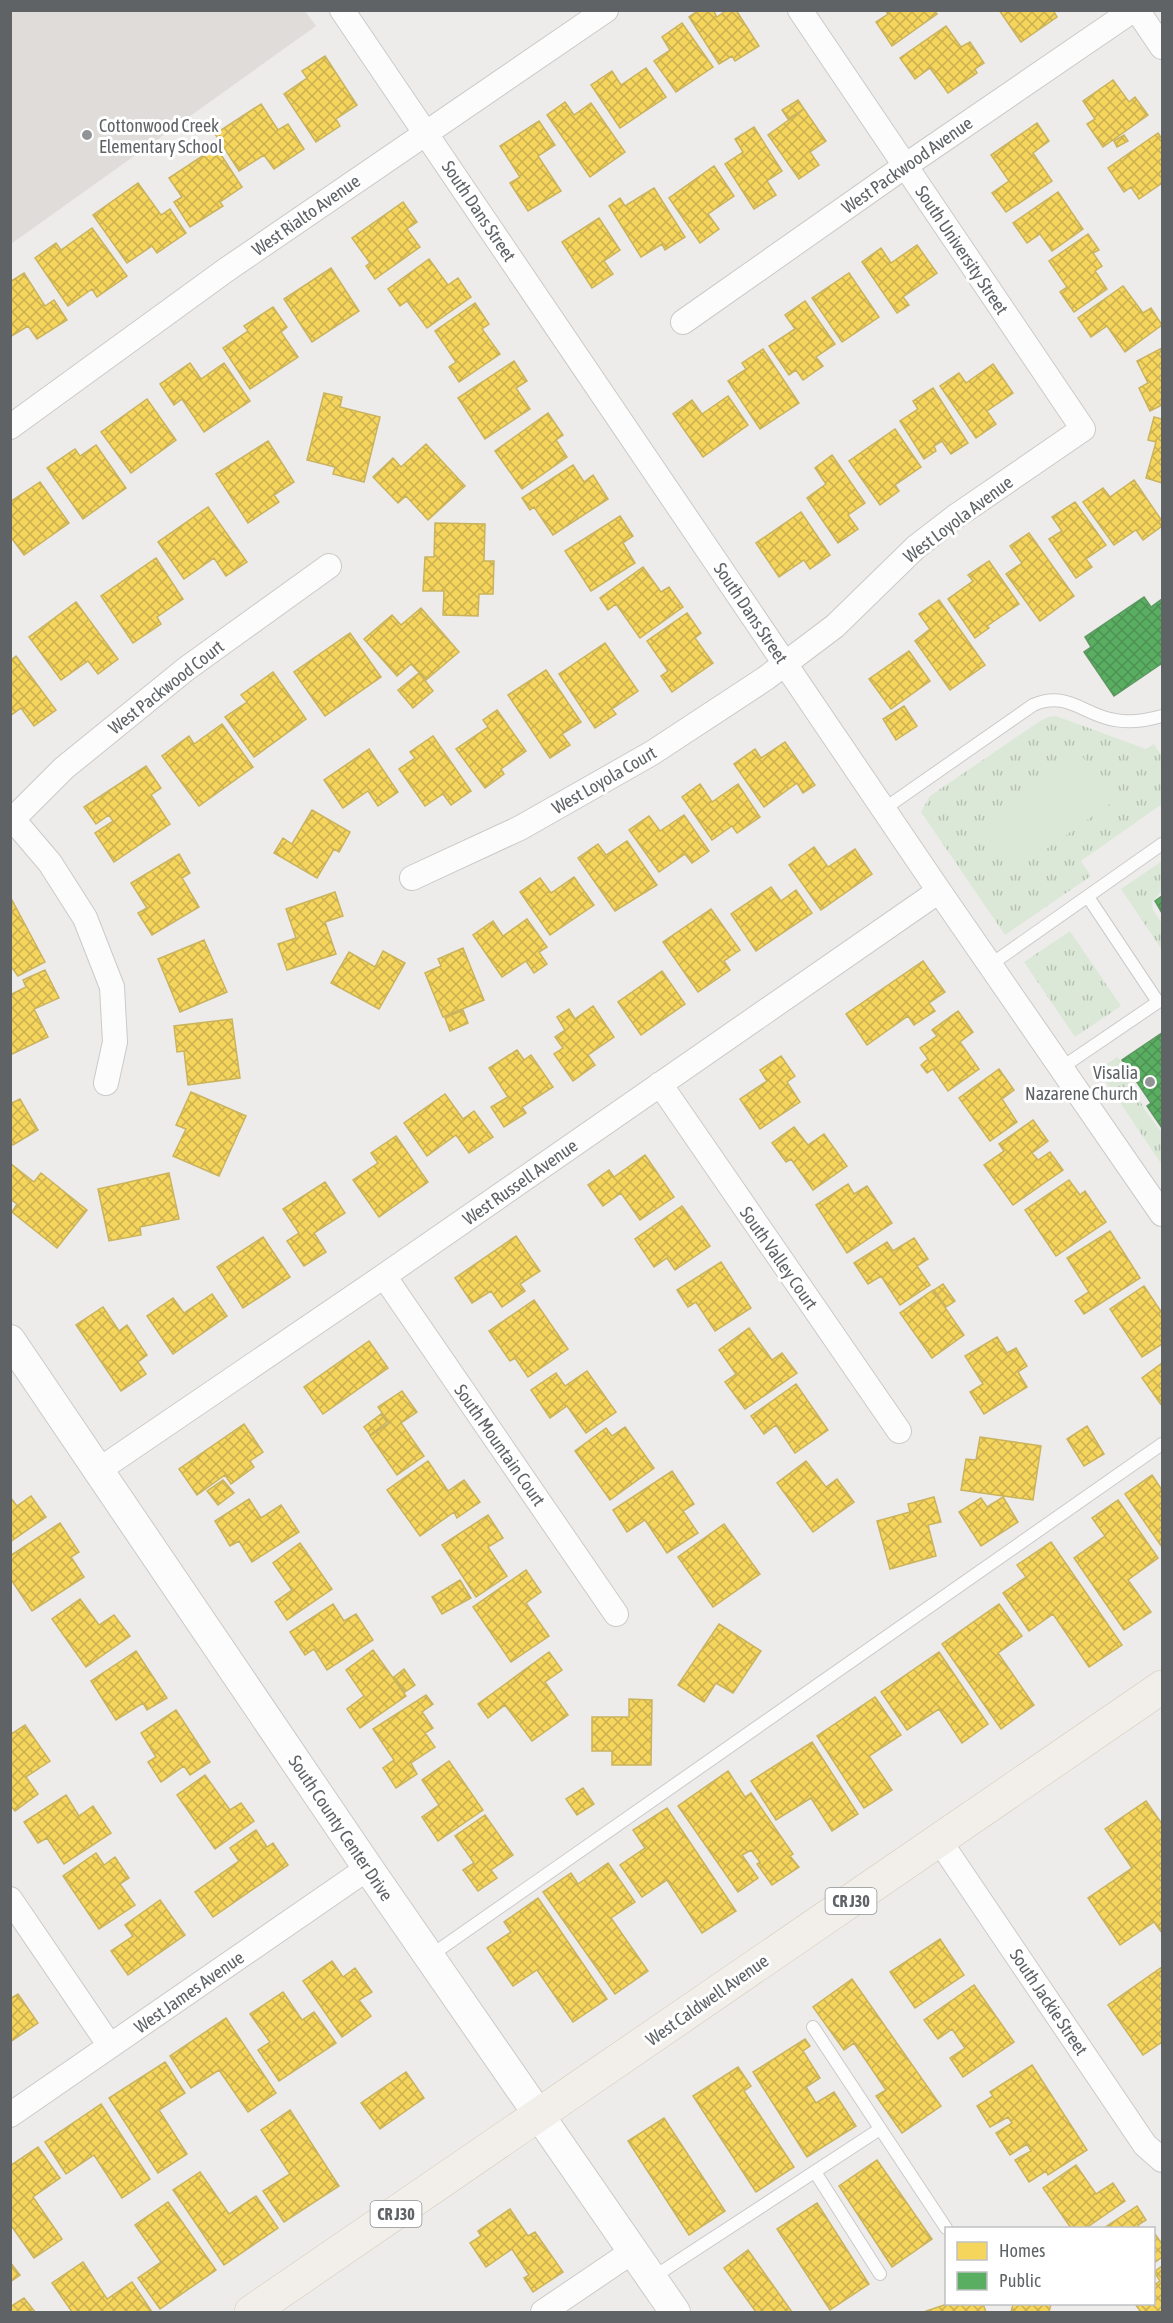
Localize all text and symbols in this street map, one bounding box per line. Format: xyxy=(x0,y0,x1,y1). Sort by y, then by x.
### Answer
street label: West Packwood Avenue xyxy=(838,112,976,218)
place label: Cottonwood Creek Elementary School xyxy=(99,115,223,157)
marker: Cottonwood Creek Elementary School xyxy=(80,128,94,142)
street label: South Dans Street xyxy=(438,157,520,265)
street label: West Rialto Avenue xyxy=(248,170,364,260)
street label: South University Street xyxy=(911,182,1013,318)
street label: West Loyola Avenue xyxy=(899,471,1017,567)
street label: South Dans Street xyxy=(710,559,792,667)
street label: West Packwood Court xyxy=(104,636,228,738)
street label: West Loyola Court xyxy=(548,742,660,818)
place label: Visalia Nazarene Church xyxy=(1025,1062,1138,1104)
marker: Visalia Nazarene Church xyxy=(1143,1075,1157,1089)
street label: West Russell Avenue xyxy=(459,1135,581,1229)
street label: South Valley Court xyxy=(736,1203,822,1313)
street label: South Mountain Court xyxy=(450,1380,550,1510)
street label: South County Center Drive xyxy=(284,1751,398,1905)
road number: CR J30 xyxy=(826,1888,876,1914)
street label: South Jackie Street xyxy=(1006,1945,1092,2059)
street label: West James Avenue xyxy=(130,1947,248,2037)
street label: West Caldwell Avenue xyxy=(642,1950,772,2050)
road number: CR J30 xyxy=(370,2201,422,2227)
legend xyxy=(945,2227,1155,2305)
text: Homes xyxy=(999,2240,1045,2261)
text: Public xyxy=(999,2270,1041,2291)

